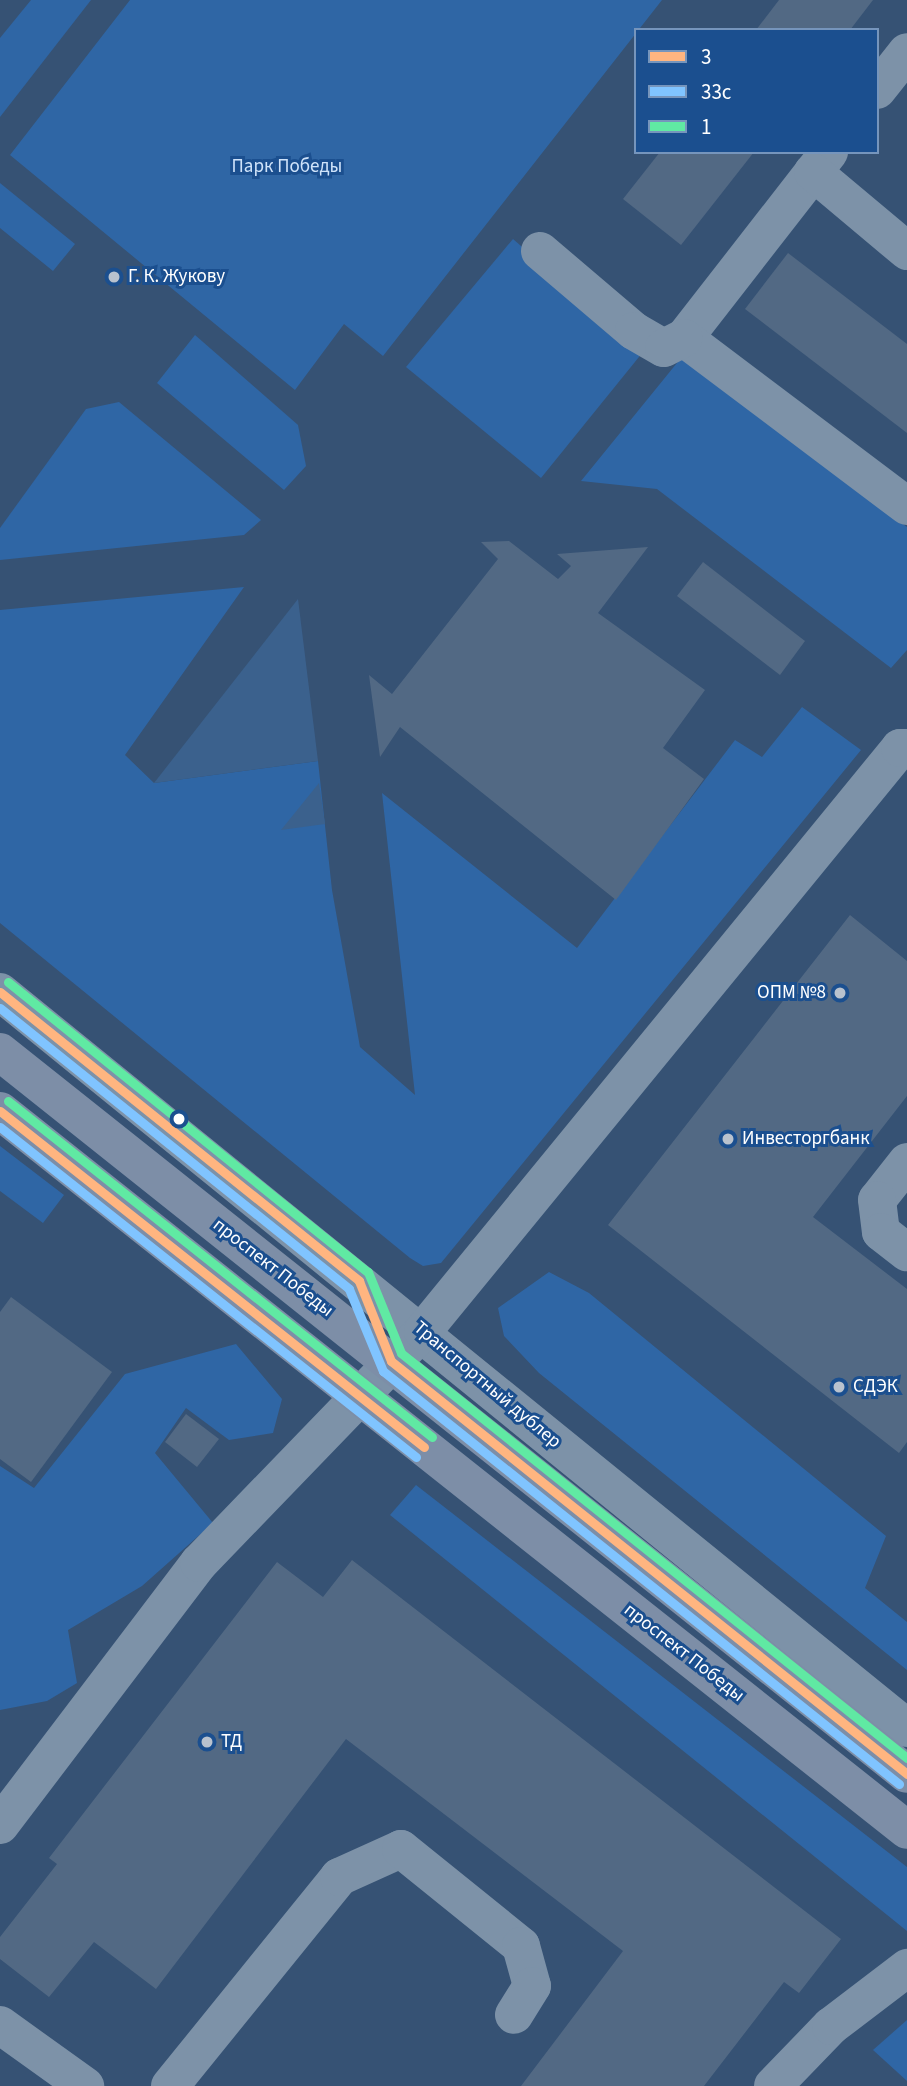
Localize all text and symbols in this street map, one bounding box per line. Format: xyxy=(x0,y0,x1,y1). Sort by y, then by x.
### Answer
legend xyxy=(634,28,879,154)
text: 3 xyxy=(701,42,711,72)
text: 33с xyxy=(701,77,731,107)
text: 1 xyxy=(701,112,711,142)
park label: Парк Победы xyxy=(232,156,342,178)
place label: Г. К. Жукову xyxy=(128,266,225,288)
marker: Г. К. Жукову xyxy=(106,269,122,285)
place label: ОПМ №8 xyxy=(757,982,826,1004)
marker: ОПМ №8 xyxy=(832,985,848,1001)
unlabelled marker xyxy=(172,1112,186,1126)
place label: Инвесторгбанк xyxy=(742,1128,870,1150)
marker: Инвесторгбанк xyxy=(720,1131,736,1147)
street label: проспект Победы xyxy=(208,1214,338,1322)
street label: Транспортный дублер xyxy=(409,1317,565,1453)
place label: СДЭК xyxy=(853,1376,898,1398)
marker: СДЭК xyxy=(831,1379,847,1395)
street label: проспект Победы xyxy=(619,1599,749,1707)
place label: ТД xyxy=(221,1731,242,1753)
marker: ТД xyxy=(199,1734,215,1750)

